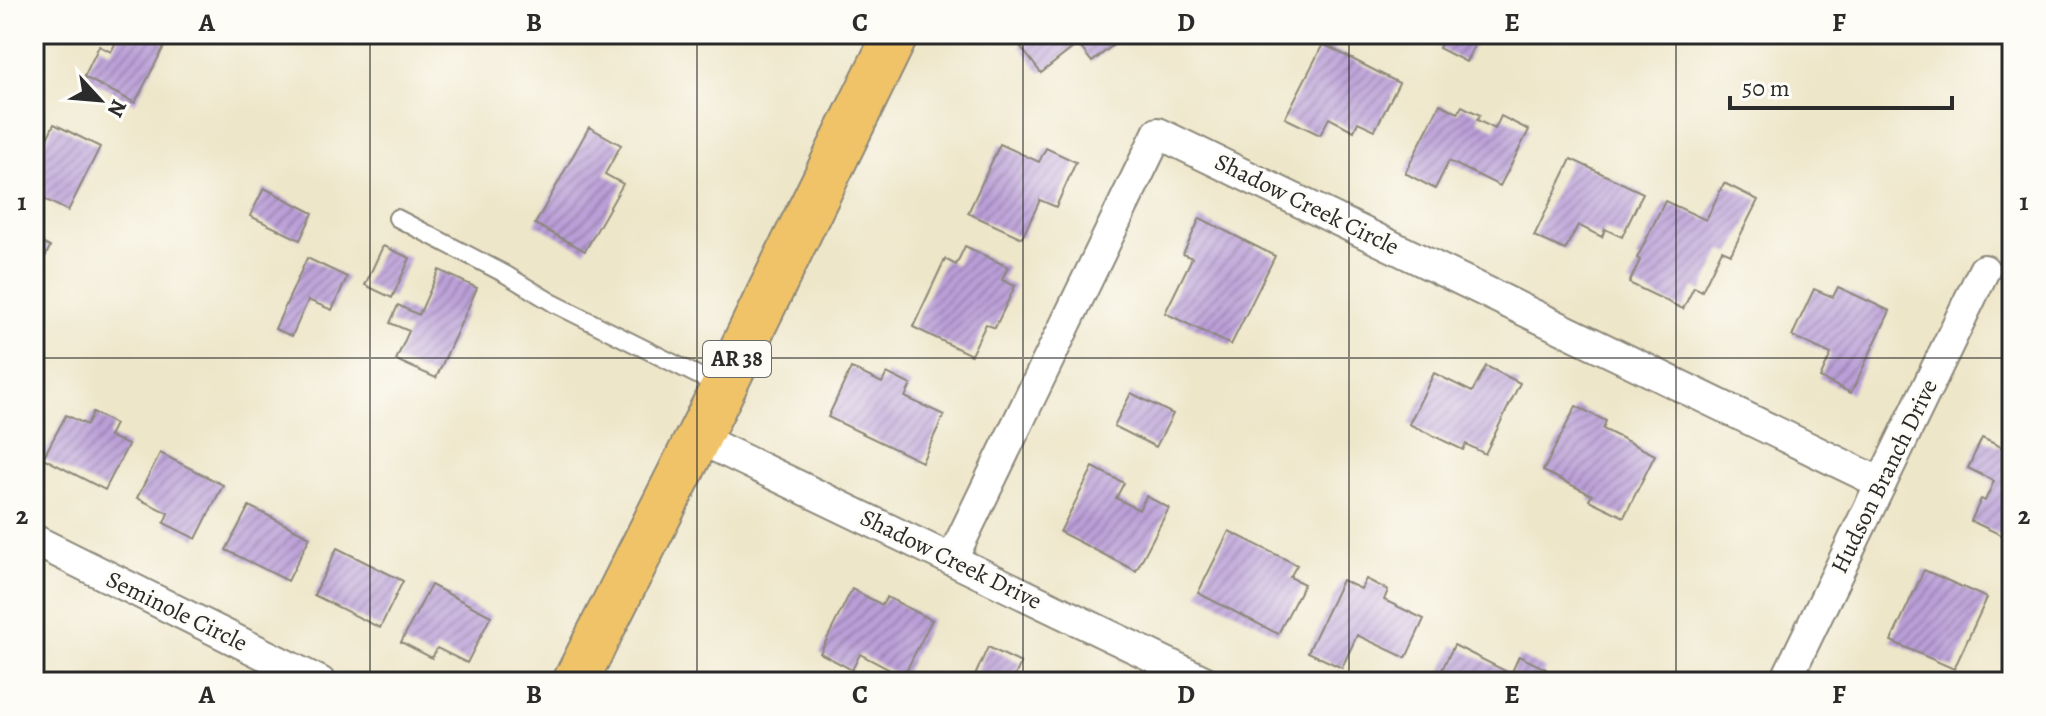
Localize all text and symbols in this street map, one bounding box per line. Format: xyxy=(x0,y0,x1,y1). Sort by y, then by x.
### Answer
text: A xyxy=(198,5,216,40)
text: B xyxy=(526,5,542,40)
text: C xyxy=(852,5,868,40)
text: D xyxy=(1177,5,1195,40)
text: E xyxy=(1504,5,1520,40)
text: F xyxy=(1832,5,1846,40)
north arrow xyxy=(60,60,140,140)
scale bar xyxy=(1730,60,1952,110)
text: 50 m xyxy=(1742,72,1790,104)
text: N xyxy=(100,95,134,122)
street label: Shadow Creek Circle xyxy=(1210,145,1404,263)
text: 1 xyxy=(17,184,27,219)
text: 1 xyxy=(2019,184,2029,219)
road number: AR 38 xyxy=(703,341,771,377)
street label: Hudson Branch Drive xyxy=(1823,373,1945,579)
text: 2 xyxy=(16,498,29,533)
text: 2 xyxy=(2018,498,2031,533)
street label: Shadow Creek Drive xyxy=(855,501,1047,617)
street label: Seminole Circle xyxy=(101,563,253,659)
text: A xyxy=(198,677,216,712)
text: B xyxy=(526,677,542,712)
text: C xyxy=(852,677,868,712)
text: D xyxy=(1177,677,1195,712)
text: E xyxy=(1504,677,1520,712)
text: F xyxy=(1832,677,1846,712)

